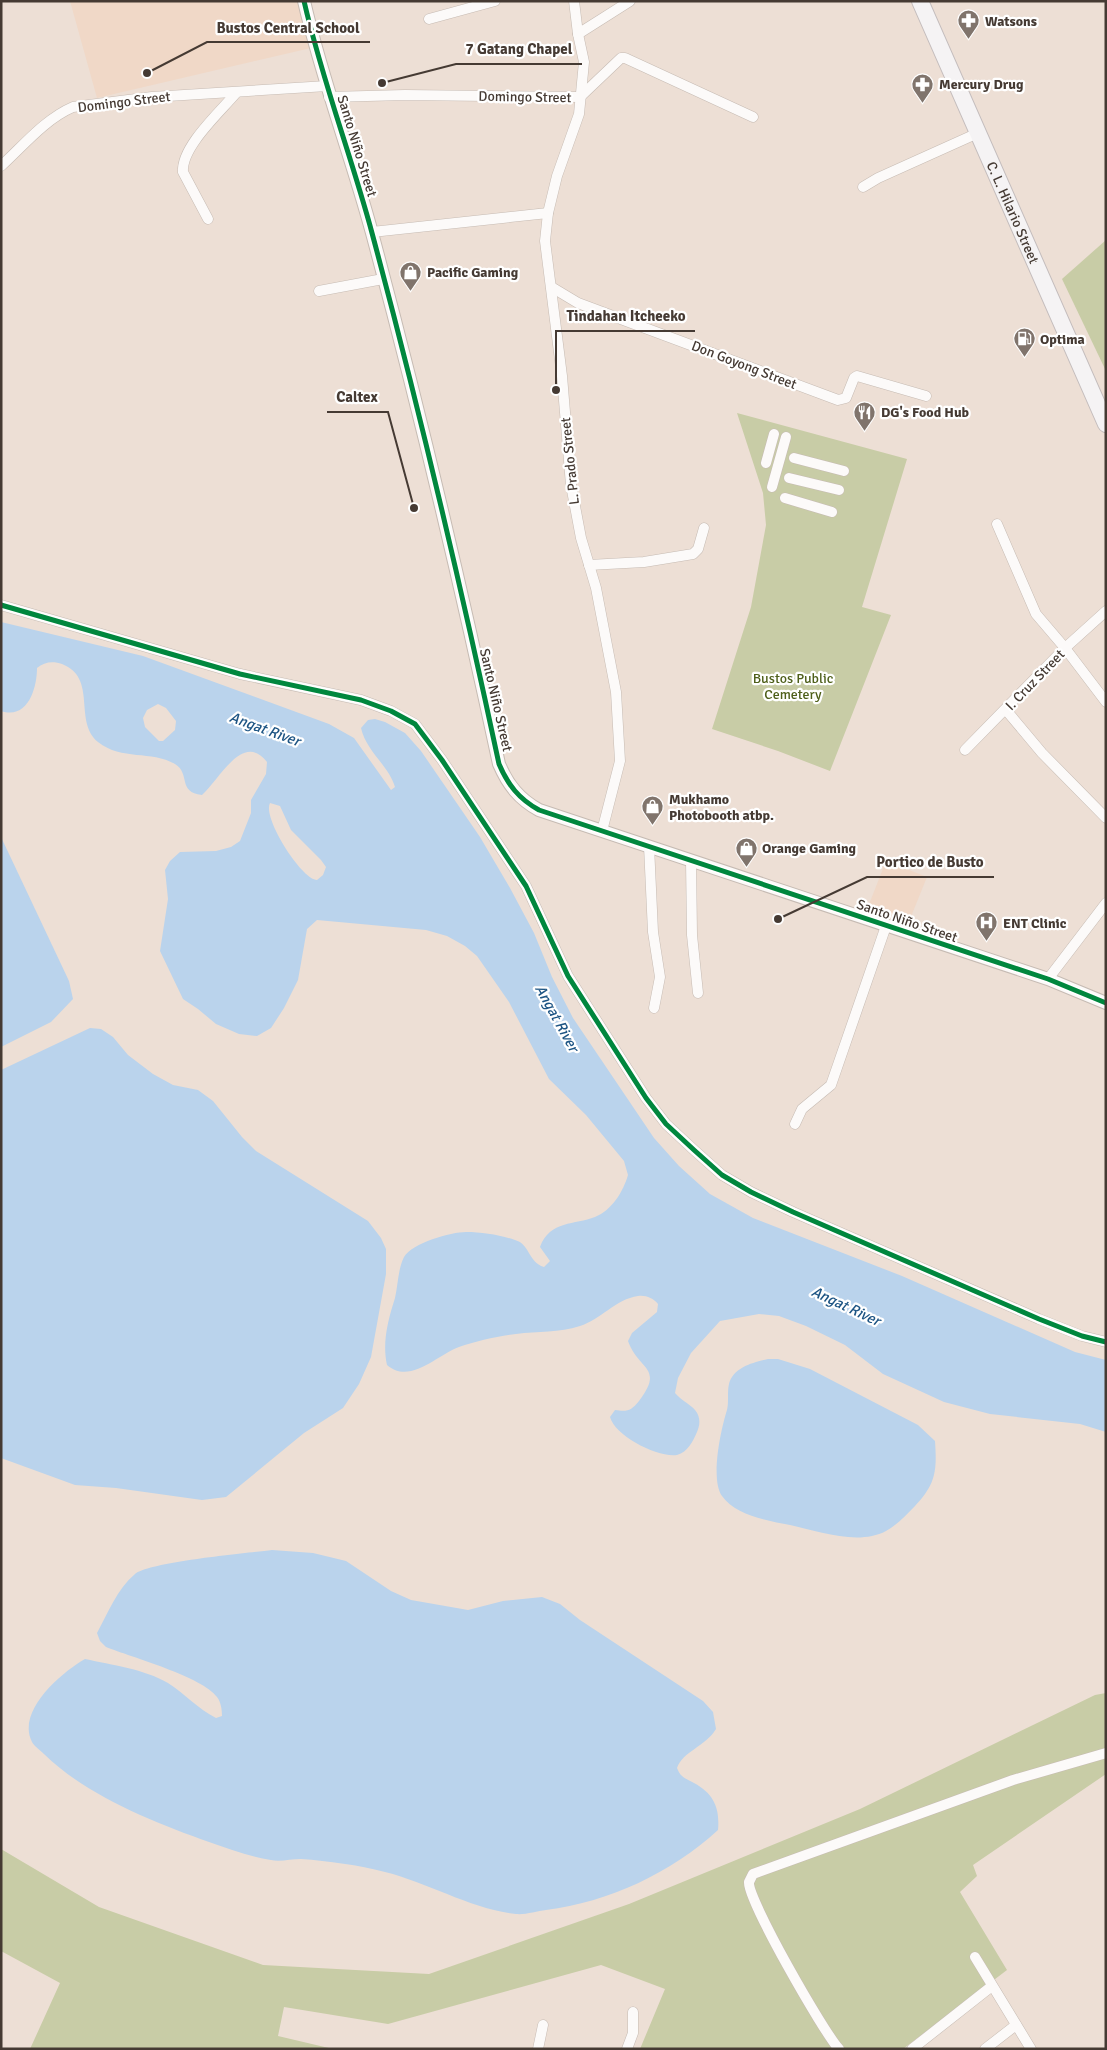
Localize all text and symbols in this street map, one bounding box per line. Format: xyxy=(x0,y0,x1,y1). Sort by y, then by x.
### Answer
pharmacy icon: Watsons xyxy=(957,9,981,40)
callout: Bustos Central School xyxy=(207,12,370,42)
place label: Watsons xyxy=(985,13,1037,30)
text: Bustos Central School xyxy=(216,19,360,37)
callout: 7 Gatang Chapel xyxy=(456,34,582,64)
text: 7 Gatang Chapel xyxy=(466,40,573,58)
pharmacy icon: Mercury Drug xyxy=(911,72,935,103)
place label: Mercury Drug xyxy=(939,76,1024,93)
street label: Domingo Street xyxy=(77,88,171,116)
street label: Domingo Street xyxy=(478,88,572,106)
street label: Santo Niño Street xyxy=(333,93,381,199)
street label: C. L. Hilario Street xyxy=(983,159,1043,266)
shop icon: Pacific Gaming xyxy=(399,260,423,291)
place label: Pacific Gaming xyxy=(427,264,519,281)
callout: Tindahan Itcheeko xyxy=(556,301,695,331)
text: Tindahan Itcheeko xyxy=(566,307,686,325)
fuel station icon: Optima xyxy=(1012,327,1036,358)
place label: Optima xyxy=(1040,331,1085,348)
street label: Don Goyong Street xyxy=(689,337,799,393)
callout: Caltex xyxy=(327,382,388,412)
text: Caltex xyxy=(336,388,379,406)
restaurant icon: DG's Food Hub xyxy=(853,400,877,431)
place label: DG's Food Hub xyxy=(881,404,970,421)
street label: L. Prado Street xyxy=(557,416,583,506)
street label: I. Cruz Street xyxy=(1002,646,1068,714)
street label: Santo Niño Street xyxy=(476,647,516,753)
park label: Bustos Public Cemetery xyxy=(753,670,834,703)
water label: Angat River xyxy=(227,708,305,751)
place label: Mukhamo Photobooth atbp. xyxy=(669,791,774,824)
shop icon: Mukhamo Photobooth atbp. xyxy=(641,795,665,826)
shop icon: Orange Gaming xyxy=(734,836,758,867)
place label: Orange Gaming xyxy=(762,840,857,857)
callout: Portico de Busto xyxy=(867,847,994,877)
text: Portico de Busto xyxy=(876,853,984,871)
street label: Santo Niño Street xyxy=(854,896,960,946)
hospital icon: ENT Clinic xyxy=(975,911,999,942)
place label: ENT Clinic xyxy=(1003,915,1067,932)
water label: Angat River xyxy=(531,981,584,1057)
water label: Angat River xyxy=(809,1282,886,1331)

